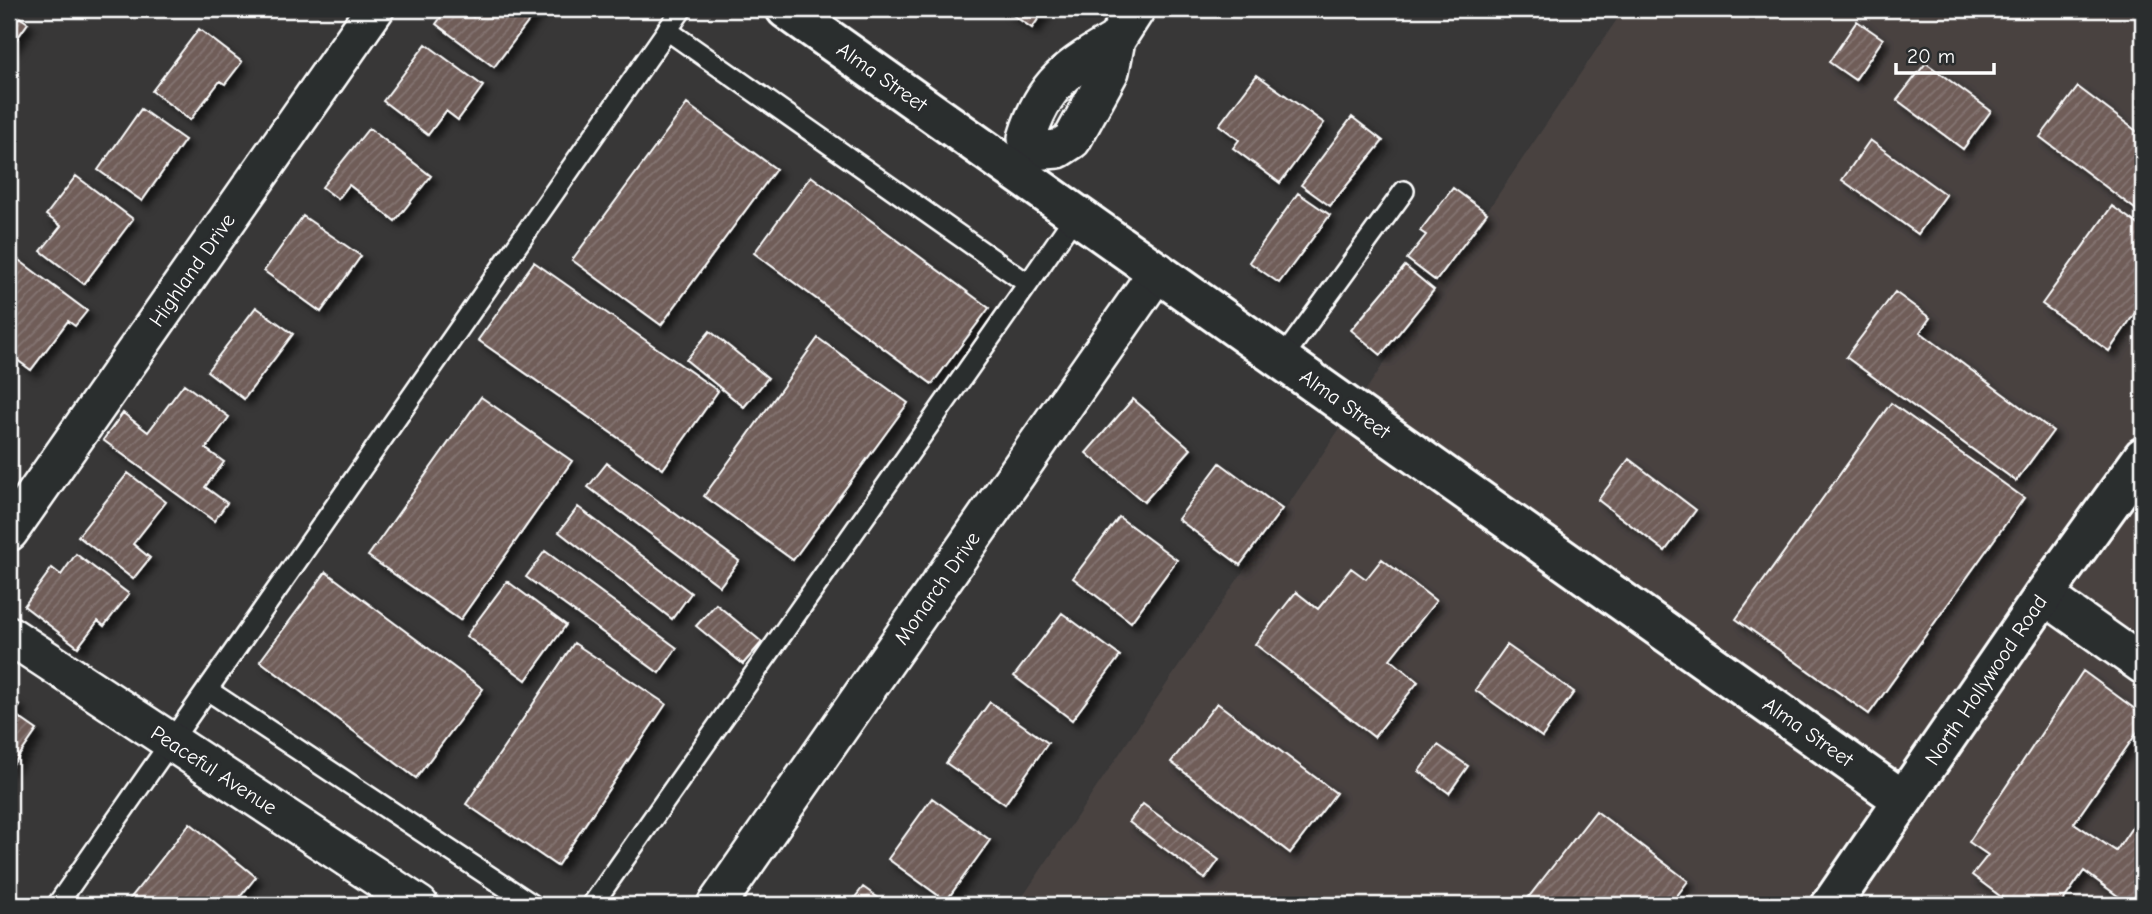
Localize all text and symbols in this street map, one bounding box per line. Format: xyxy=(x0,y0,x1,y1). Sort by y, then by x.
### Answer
scale bar xyxy=(1896,32,1994,76)
street label: Alma Street xyxy=(832,37,933,117)
text: 20 m xyxy=(1907,44,1955,68)
street label: Highland Drive xyxy=(144,209,240,331)
street label: Alma Street xyxy=(1295,364,1396,444)
street label: Monarch Drive xyxy=(889,527,985,649)
street label: North Hollywood Road xyxy=(1920,590,2052,770)
street label: Alma Street xyxy=(1758,692,1859,772)
street label: Peaceful Avenue xyxy=(147,720,281,820)

